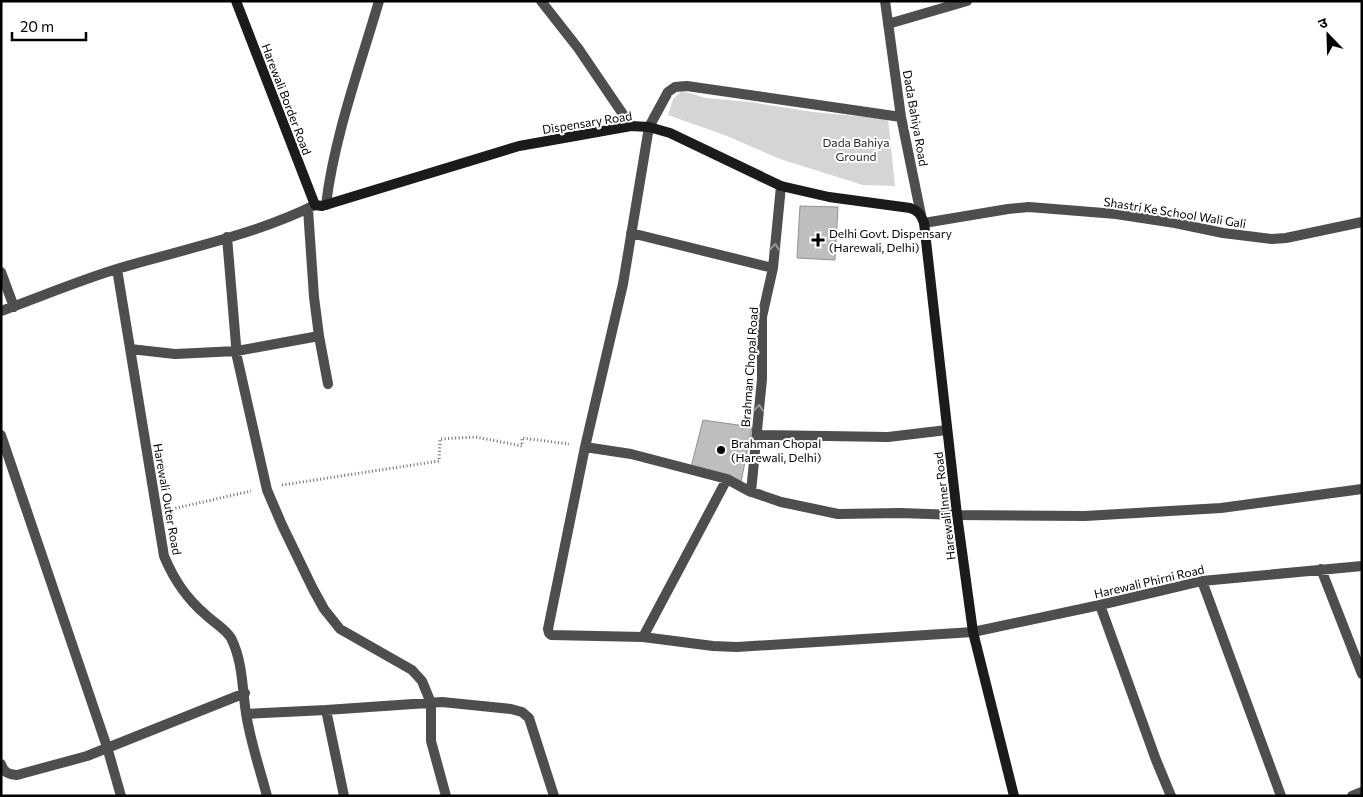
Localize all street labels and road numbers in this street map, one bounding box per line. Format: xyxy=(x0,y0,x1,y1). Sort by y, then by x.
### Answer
street label: Harewali Border Road xyxy=(259,41,315,157)
street label: Dada Bahiya Road xyxy=(901,69,931,167)
street label: Dispensary Road xyxy=(541,108,633,136)
street label: Shastri Ke School Wali Gali xyxy=(1103,194,1247,230)
street label: Brahman Chopal Road xyxy=(738,306,760,428)
street label: Harewali Outer Road xyxy=(151,442,185,556)
street label: Harewali Inner Road xyxy=(930,451,958,561)
street label: Harewali Phirni Road xyxy=(1092,561,1206,601)

